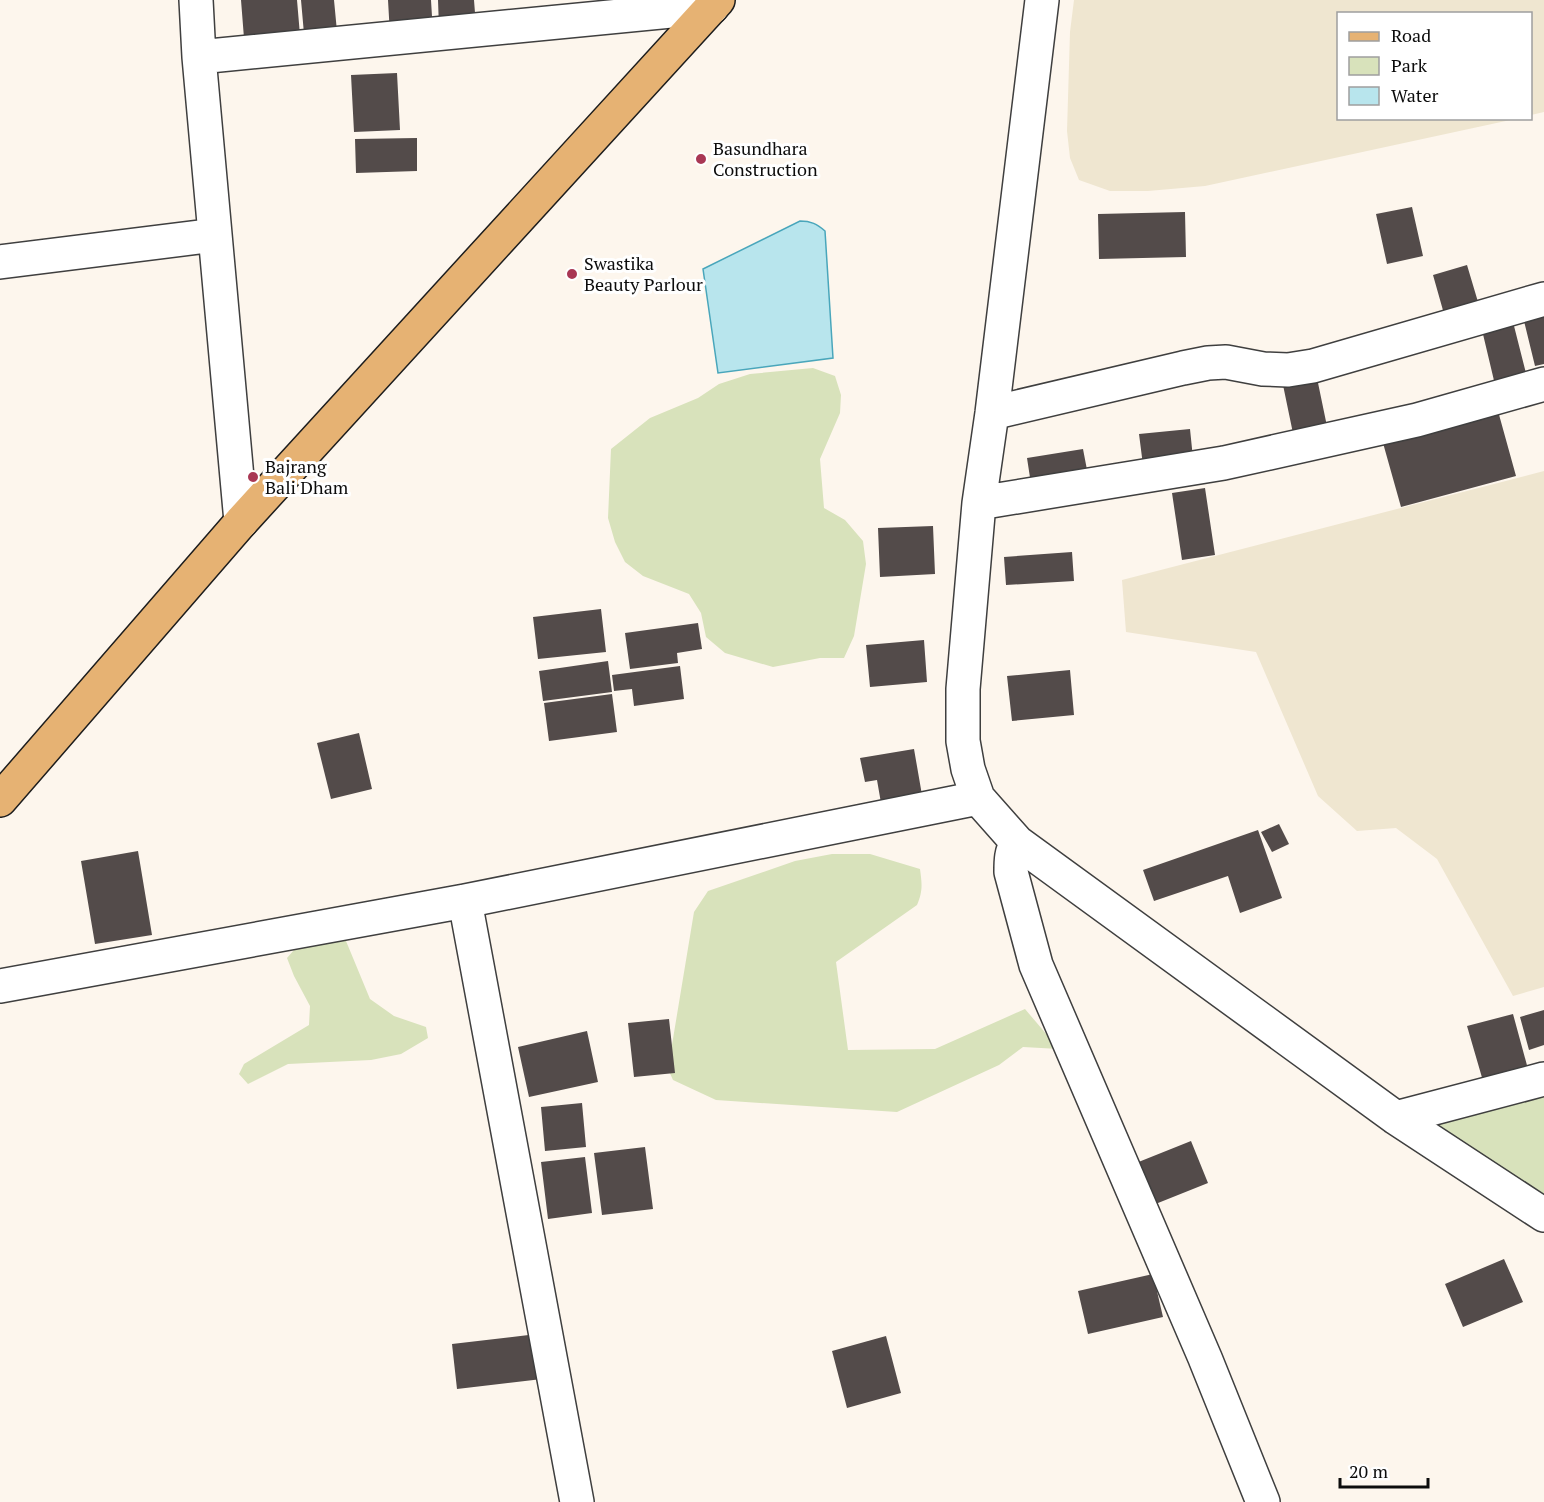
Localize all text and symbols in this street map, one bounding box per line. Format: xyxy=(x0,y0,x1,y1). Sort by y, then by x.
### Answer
legend xyxy=(1337,12,1532,120)
text: Road xyxy=(1391,23,1431,47)
text: Park xyxy=(1391,53,1428,77)
text: Water xyxy=(1391,83,1438,107)
place label: Basundhara Construction xyxy=(713,136,818,181)
marker: Basundhara Construction xyxy=(694,152,708,166)
place label: Swastika Beauty Parlour xyxy=(584,251,703,296)
marker: Swastika Beauty Parlour xyxy=(565,267,579,281)
place label: Bajrang Bali Dham xyxy=(265,454,349,499)
marker: Bajrang Bali Dham xyxy=(246,470,260,484)
scale bar xyxy=(1340,1451,1428,1489)
text: 20 m xyxy=(1349,1459,1389,1483)

